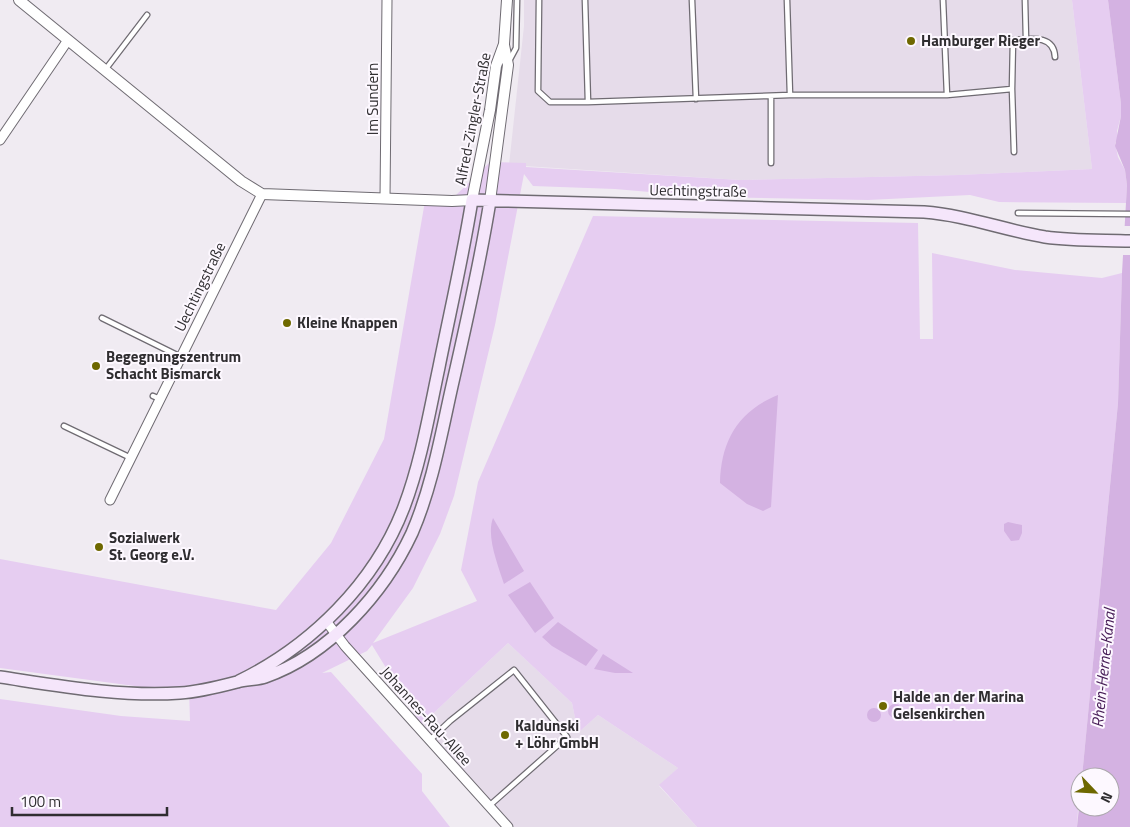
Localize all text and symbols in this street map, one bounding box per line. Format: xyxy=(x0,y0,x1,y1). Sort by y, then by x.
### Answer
place label: Hamburger Rieger xyxy=(921,29,1040,52)
marker: Hamburger Rieger xyxy=(905,35,917,47)
street label: Alfred-Zingler-Straße xyxy=(448,50,497,187)
street label: Im Sundern xyxy=(361,63,384,135)
street label: Uechtingstraße xyxy=(649,178,747,203)
street label: Uechtingstraße xyxy=(168,238,231,335)
place label: Kleine Knappen xyxy=(297,311,398,334)
marker: Kleine Knappen xyxy=(281,317,293,329)
place label: Begegnungszentrum Schacht Bismarck xyxy=(106,345,241,385)
marker: Begegnungszentrum Schacht Bismarck xyxy=(90,360,102,372)
place label: Sozialwerk St. Georg e.V. xyxy=(109,526,195,566)
marker: Sozialwerk St. Georg e.V. xyxy=(93,541,105,553)
water label: Rhein-Herne-Kanal xyxy=(1085,606,1121,729)
street label: Johannes-Rau-Allee xyxy=(375,661,477,771)
place label: Halde an der Marina Gelsenkirchen xyxy=(893,685,1024,725)
marker: Halde an der Marina Gelsenkirchen xyxy=(877,700,889,712)
place label: Kaldunski + Löhr GmbH xyxy=(515,714,599,754)
marker: Kaldunski + Löhr GmbH xyxy=(499,729,511,741)
north arrow xyxy=(1070,767,1120,817)
scale bar xyxy=(12,784,168,816)
text: N xyxy=(1096,789,1119,807)
text: 100 m xyxy=(20,790,61,813)

